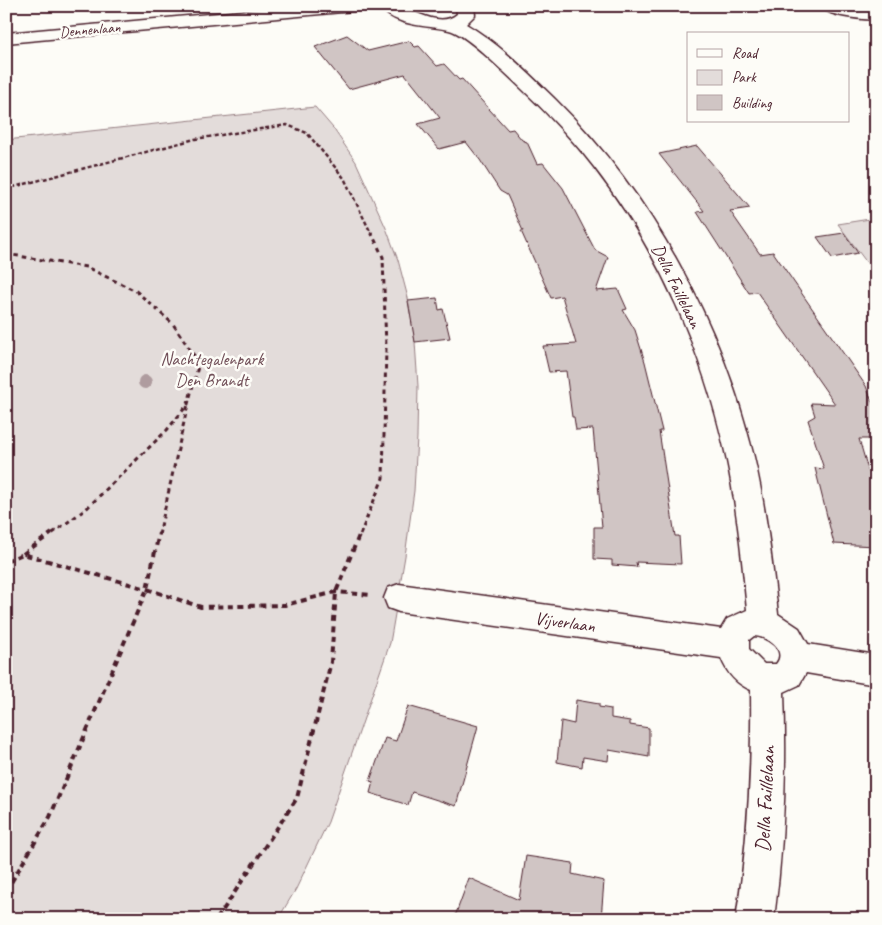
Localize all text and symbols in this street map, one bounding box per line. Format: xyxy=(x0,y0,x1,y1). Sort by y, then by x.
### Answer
street label: Dennenlaan xyxy=(59,18,121,42)
legend xyxy=(687,32,850,122)
text: Road xyxy=(732,44,759,63)
text: Park xyxy=(732,68,757,87)
text: Building xyxy=(732,94,772,113)
street label: Della Faillelaan xyxy=(647,240,707,333)
park label: Nachtegalenpark Den Brandt xyxy=(161,348,265,391)
street label: Vijverlaan xyxy=(533,607,597,637)
street label: Della Faillelaan xyxy=(749,744,781,853)

